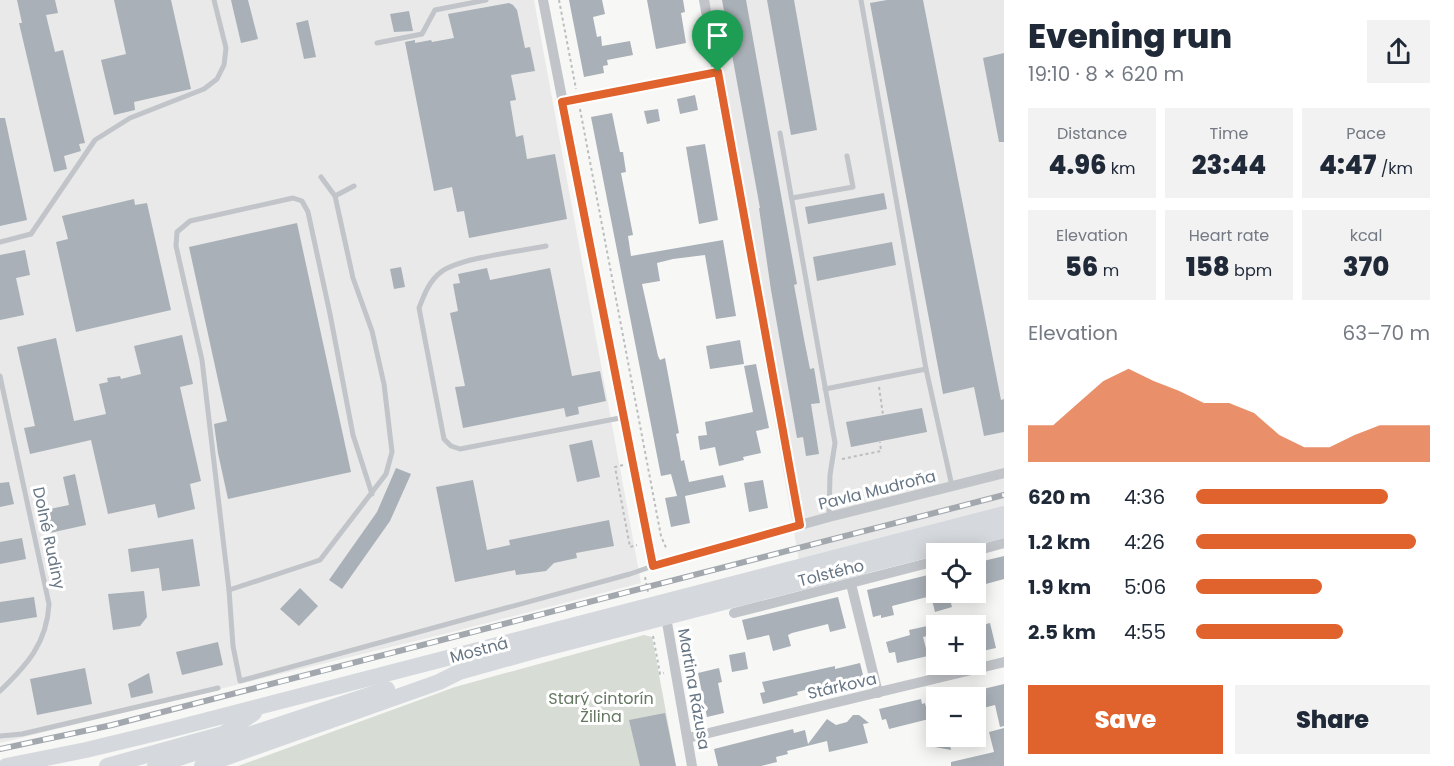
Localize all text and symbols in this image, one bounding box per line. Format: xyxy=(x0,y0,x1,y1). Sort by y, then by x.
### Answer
pin xyxy=(692,10,743,72)
text: Evening run xyxy=(1028,13,1232,60)
icon: arrive xyxy=(701,19,734,52)
button: share xyxy=(1367,20,1430,83)
text: 19:10 · 8 × 620 m xyxy=(1028,60,1184,88)
text: Distance xyxy=(1057,122,1127,145)
text: Time xyxy=(1210,122,1249,145)
text: Pace xyxy=(1346,122,1386,145)
text: 4.96 xyxy=(1048,147,1107,183)
text: 23:44 xyxy=(1192,147,1266,183)
text: 4:47 xyxy=(1319,147,1376,183)
text: km xyxy=(1107,157,1136,180)
text: /km xyxy=(1376,157,1413,180)
text: Elevation xyxy=(1056,224,1128,247)
text: Heart rate xyxy=(1189,224,1269,247)
text: kcal xyxy=(1350,224,1382,247)
text: 56 xyxy=(1065,249,1098,285)
text: 158 xyxy=(1186,249,1230,285)
text: 370 xyxy=(1343,249,1389,285)
text: m xyxy=(1098,259,1119,282)
text: bpm xyxy=(1230,259,1272,282)
text: Elevation xyxy=(1028,319,1118,347)
text: 63–70 m xyxy=(1343,319,1430,347)
street label: Pavla Mudroňa xyxy=(816,464,938,516)
text: 620 m xyxy=(1028,483,1091,511)
text: 4:36 xyxy=(1124,483,1165,511)
street label: Dolné Rudiny xyxy=(27,485,71,591)
text: 1.2 km xyxy=(1028,528,1090,556)
text: 4:26 xyxy=(1124,528,1165,556)
map controls xyxy=(926,543,986,747)
button: locate xyxy=(926,543,986,603)
street label: Tolstého xyxy=(796,554,866,592)
text: 1.9 km xyxy=(1028,573,1091,601)
text: 5:06 xyxy=(1124,573,1166,601)
button: + xyxy=(926,615,986,675)
text: 2.5 km xyxy=(1028,618,1096,646)
text: 4:55 xyxy=(1124,618,1166,646)
street label: Martina Rázusa xyxy=(672,626,716,752)
street label: Mostná xyxy=(447,631,511,669)
street label: Stárkova xyxy=(805,667,879,705)
button: Save xyxy=(1028,685,1223,754)
button: Share xyxy=(1235,685,1430,754)
park label: Starý cintorín Žilina xyxy=(548,687,654,728)
button: − xyxy=(926,687,986,747)

